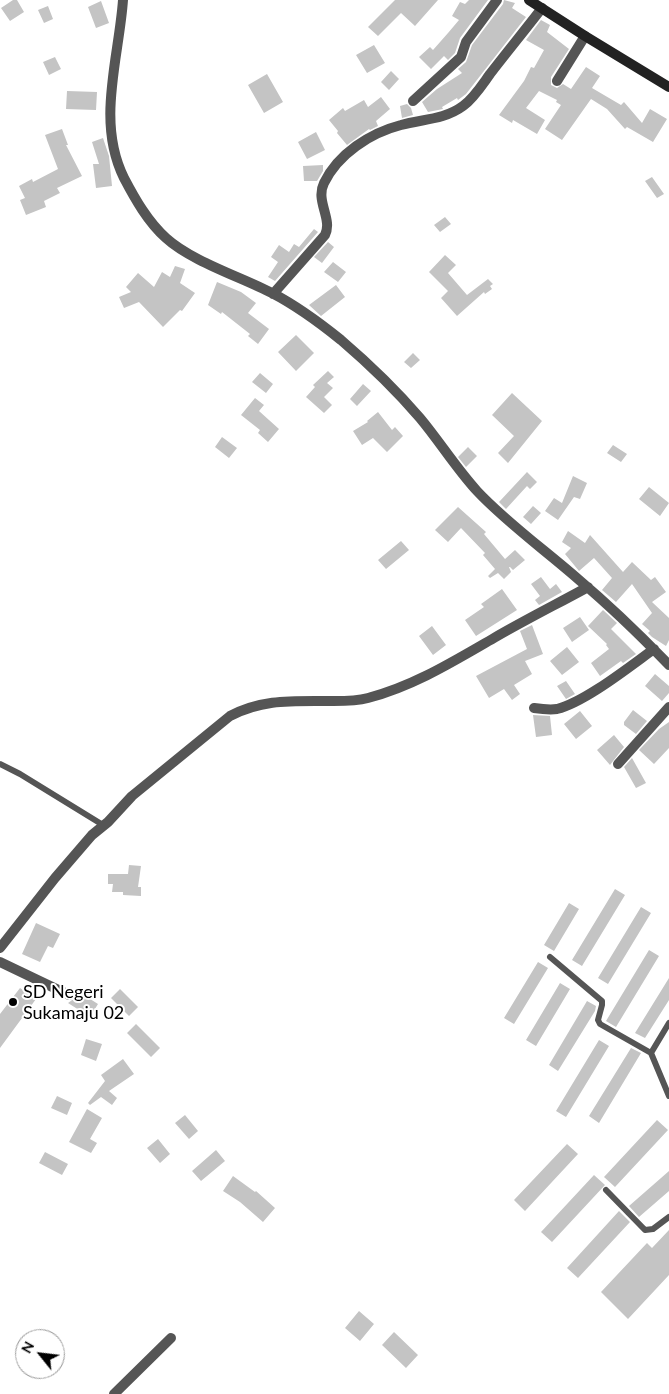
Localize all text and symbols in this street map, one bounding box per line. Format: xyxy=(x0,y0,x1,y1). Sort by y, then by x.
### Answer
place label: SD Negeri Sukamaju 02 xyxy=(23,981,124,1024)
marker: SD Negeri Sukamaju 02 xyxy=(7,996,19,1008)
north arrow xyxy=(15,1329,65,1379)
text: N xyxy=(17,1338,37,1356)

